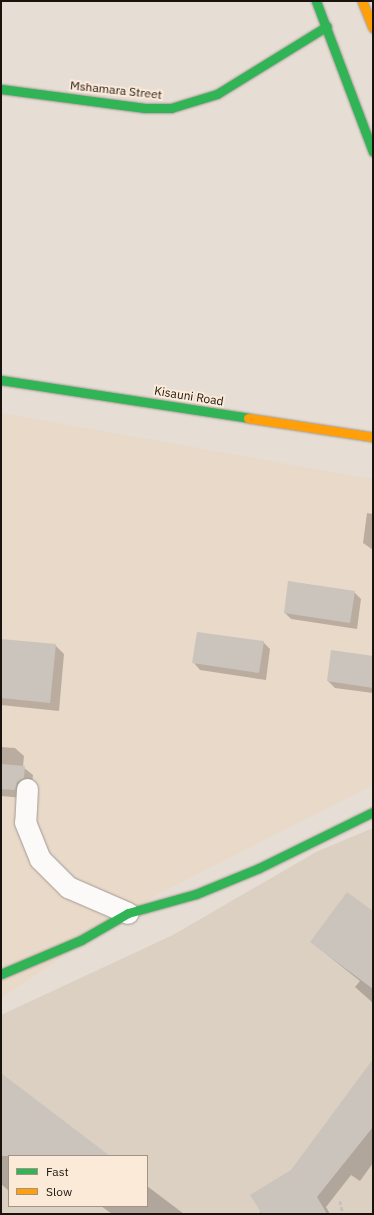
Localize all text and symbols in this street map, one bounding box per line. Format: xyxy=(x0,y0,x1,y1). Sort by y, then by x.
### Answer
street label: Mshamara Street xyxy=(69,78,163,102)
street label: Kisauni Road xyxy=(153,383,225,409)
legend xyxy=(8,1155,148,1207)
text: Fast xyxy=(46,1164,69,1179)
text: Slow xyxy=(46,1184,72,1199)

